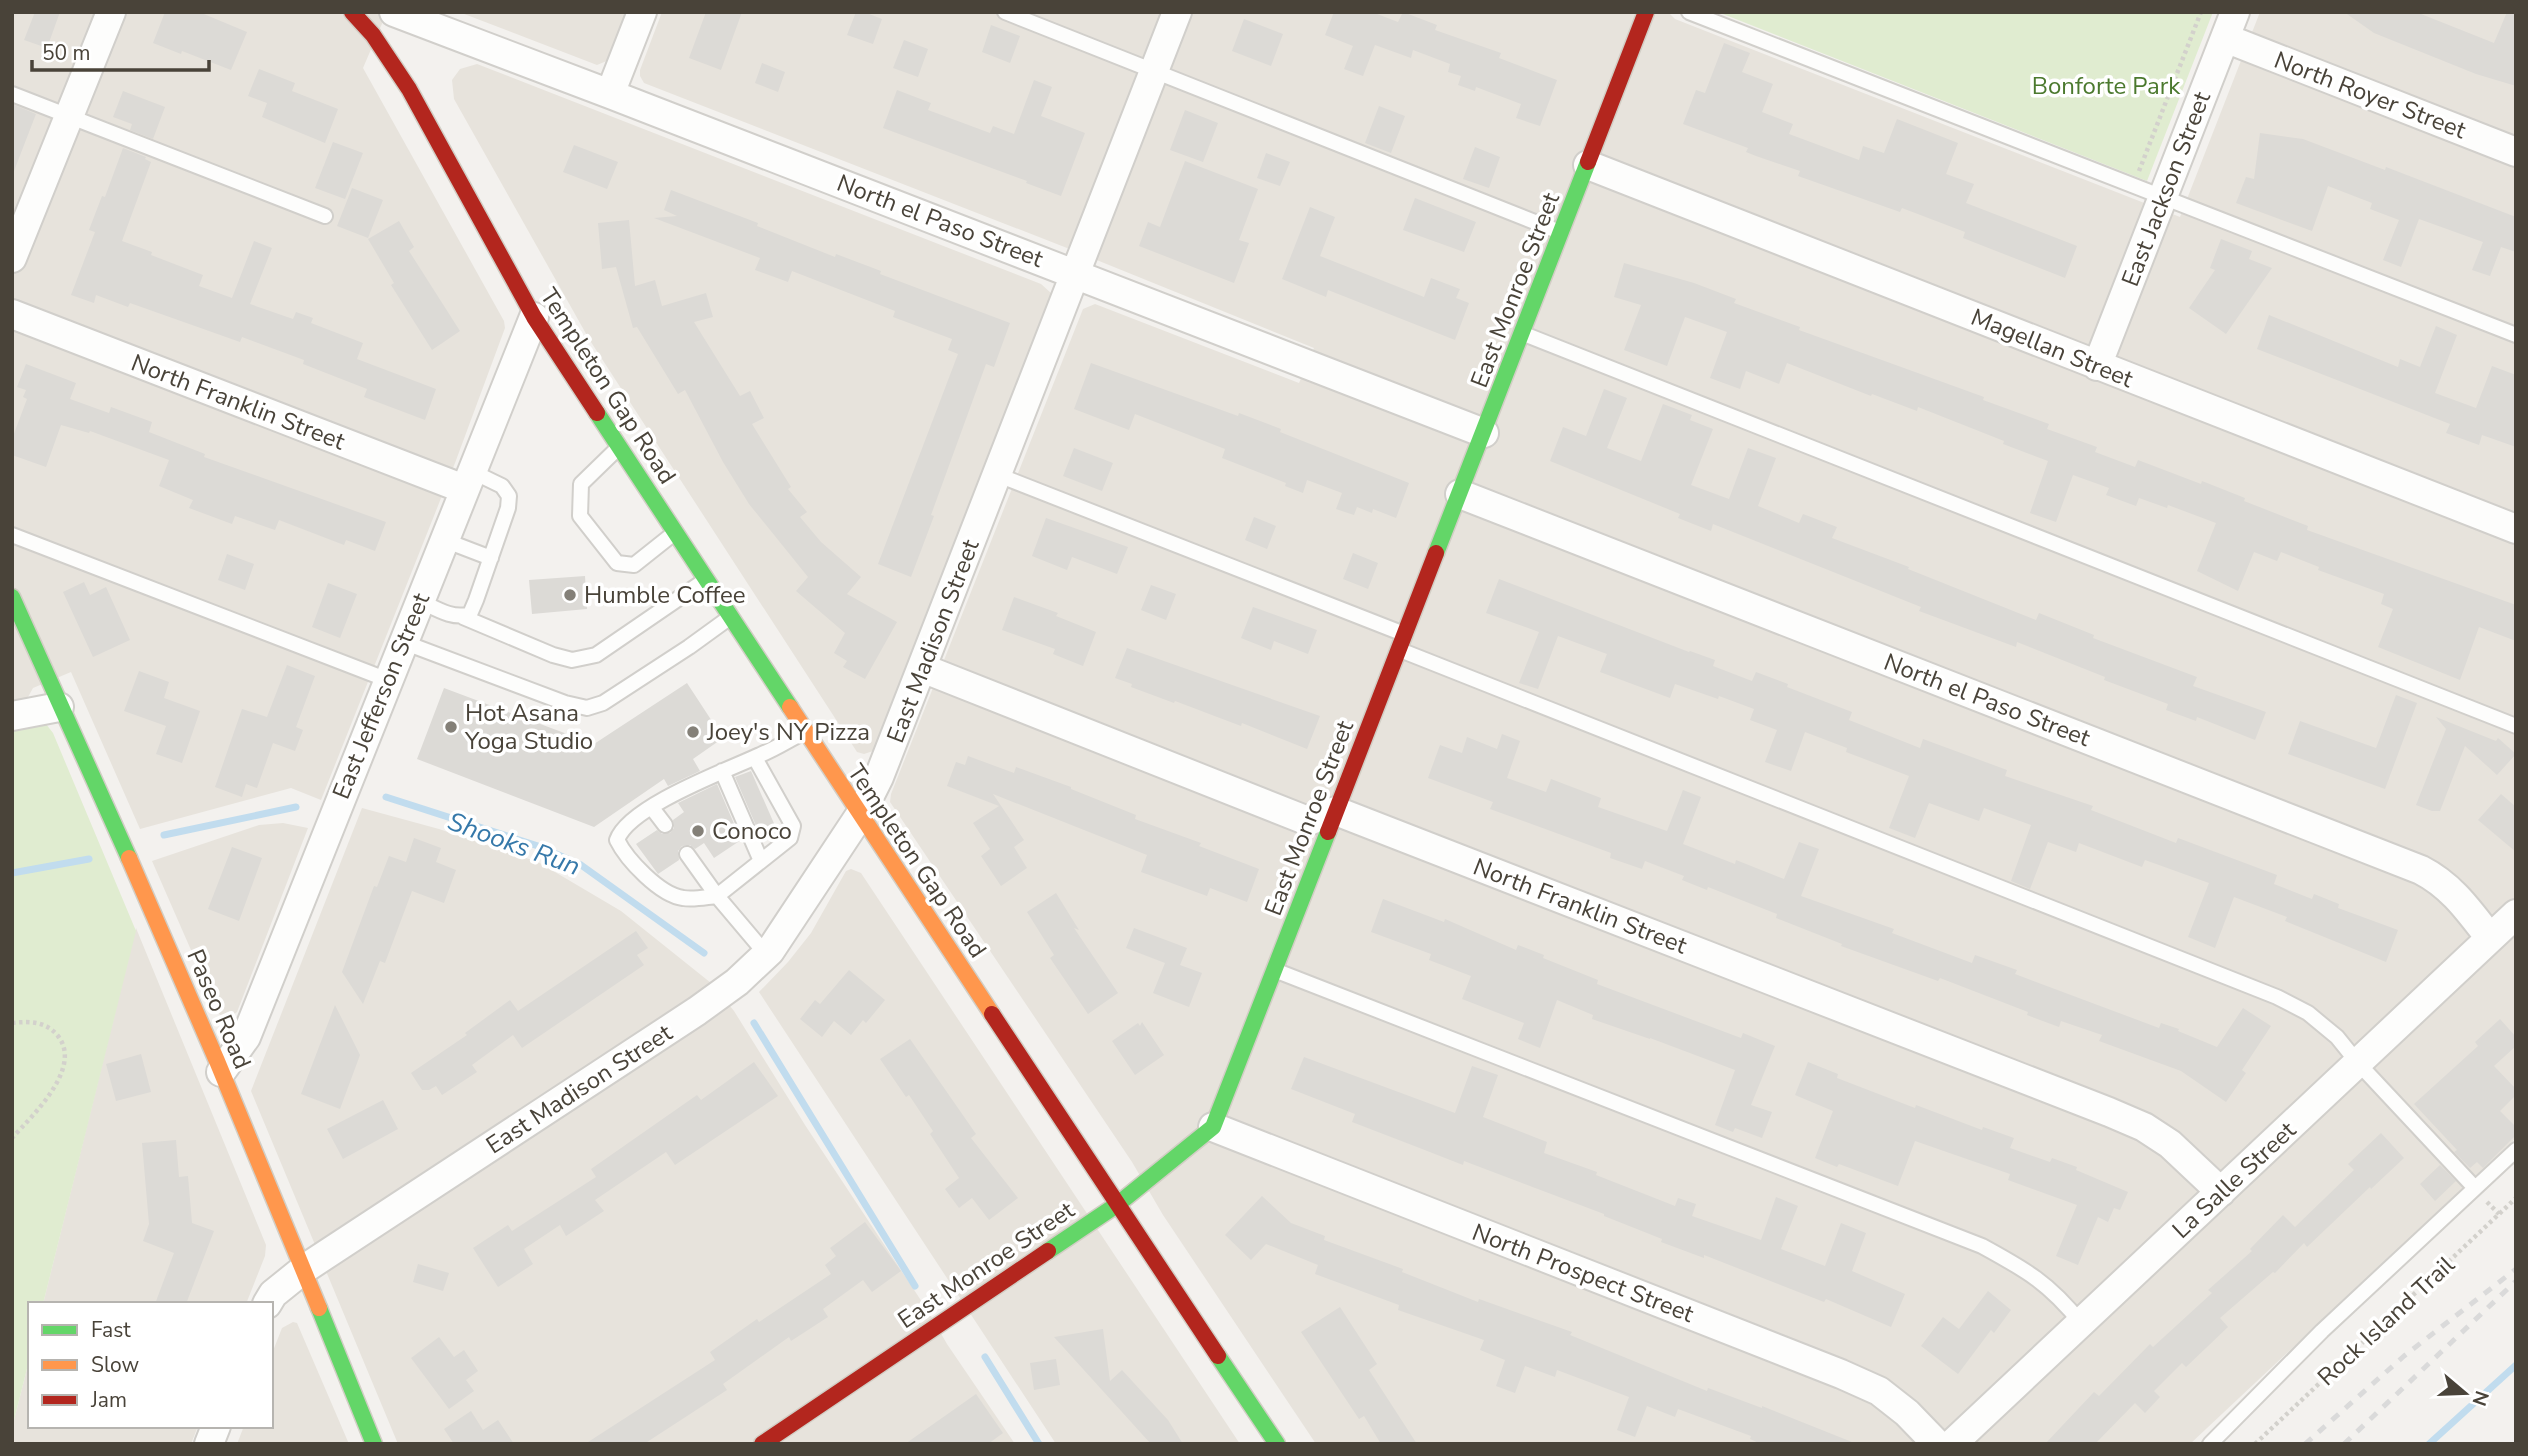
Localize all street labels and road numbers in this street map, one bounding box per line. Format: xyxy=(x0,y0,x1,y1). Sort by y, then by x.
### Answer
street label: North Royer Street xyxy=(2270,44,2471,146)
street label: East Jackson Street xyxy=(2114,87,2218,291)
street label: North el Paso Street xyxy=(832,167,1048,275)
street label: East Monroe Street xyxy=(1463,187,1567,392)
street label: Templeton Gap Road xyxy=(533,282,683,490)
street label: Magellan Street xyxy=(1966,301,2138,395)
street label: North Franklin Street xyxy=(127,347,350,458)
street label: East Madison Street xyxy=(879,534,987,747)
street label: East Jefferson Street xyxy=(325,588,437,804)
street label: North el Paso Street xyxy=(1879,646,2095,754)
street label: East Monroe Street xyxy=(1257,715,1361,920)
street label: Templeton Gap Road xyxy=(840,758,994,964)
street label: North Franklin Street xyxy=(1469,851,1692,962)
street label: Paseo Road xyxy=(179,944,259,1074)
street label: East Madison Street xyxy=(480,1017,679,1161)
street label: La Salle Street xyxy=(2165,1114,2303,1246)
street label: East Monroe Street xyxy=(892,1194,1081,1336)
street label: North Prospect Street xyxy=(1468,1216,1699,1330)
street label: Rock Island Trail xyxy=(2311,1249,2461,1393)

